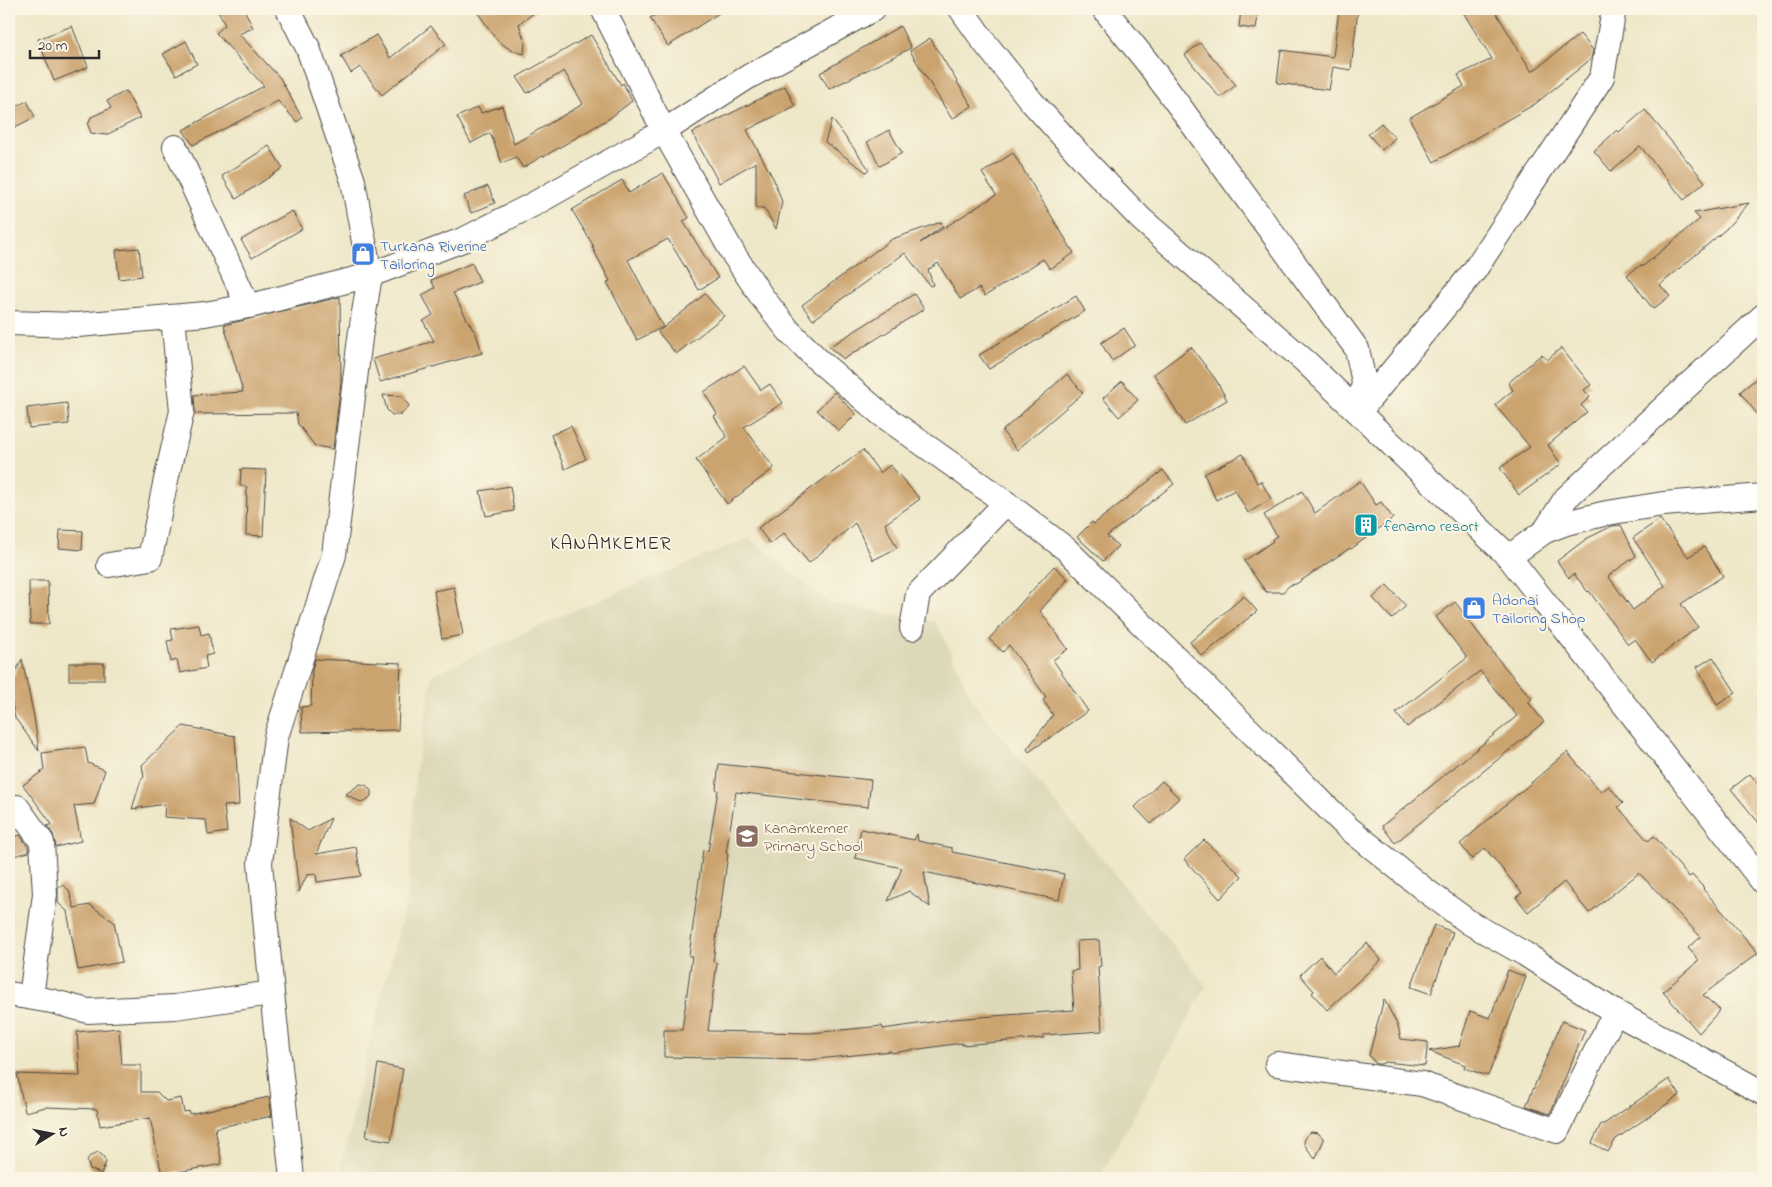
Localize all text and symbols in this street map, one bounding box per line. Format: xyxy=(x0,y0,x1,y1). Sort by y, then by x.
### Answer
scale bar xyxy=(30,28,99,60)
text: 20 m xyxy=(38,35,68,57)
place label: Turkana Riverine Tailoring xyxy=(380,235,488,277)
shop icon: Turkana Riverine Tailoring xyxy=(350,241,376,267)
building icon: fenamo resort xyxy=(1353,512,1379,538)
place label: fenamo resort xyxy=(1384,515,1479,539)
district label: KANAMKEMER xyxy=(550,531,672,558)
place label: Adonai Tailoring Shop xyxy=(1492,589,1586,631)
shop icon: Adonai Tailoring Shop xyxy=(1461,595,1487,621)
place label: Kanamkemer Primary School xyxy=(764,817,863,859)
school or university icon: Kanamkemer Primary School xyxy=(734,823,760,849)
north arrow xyxy=(28,1110,78,1160)
text: N xyxy=(52,1126,74,1138)

